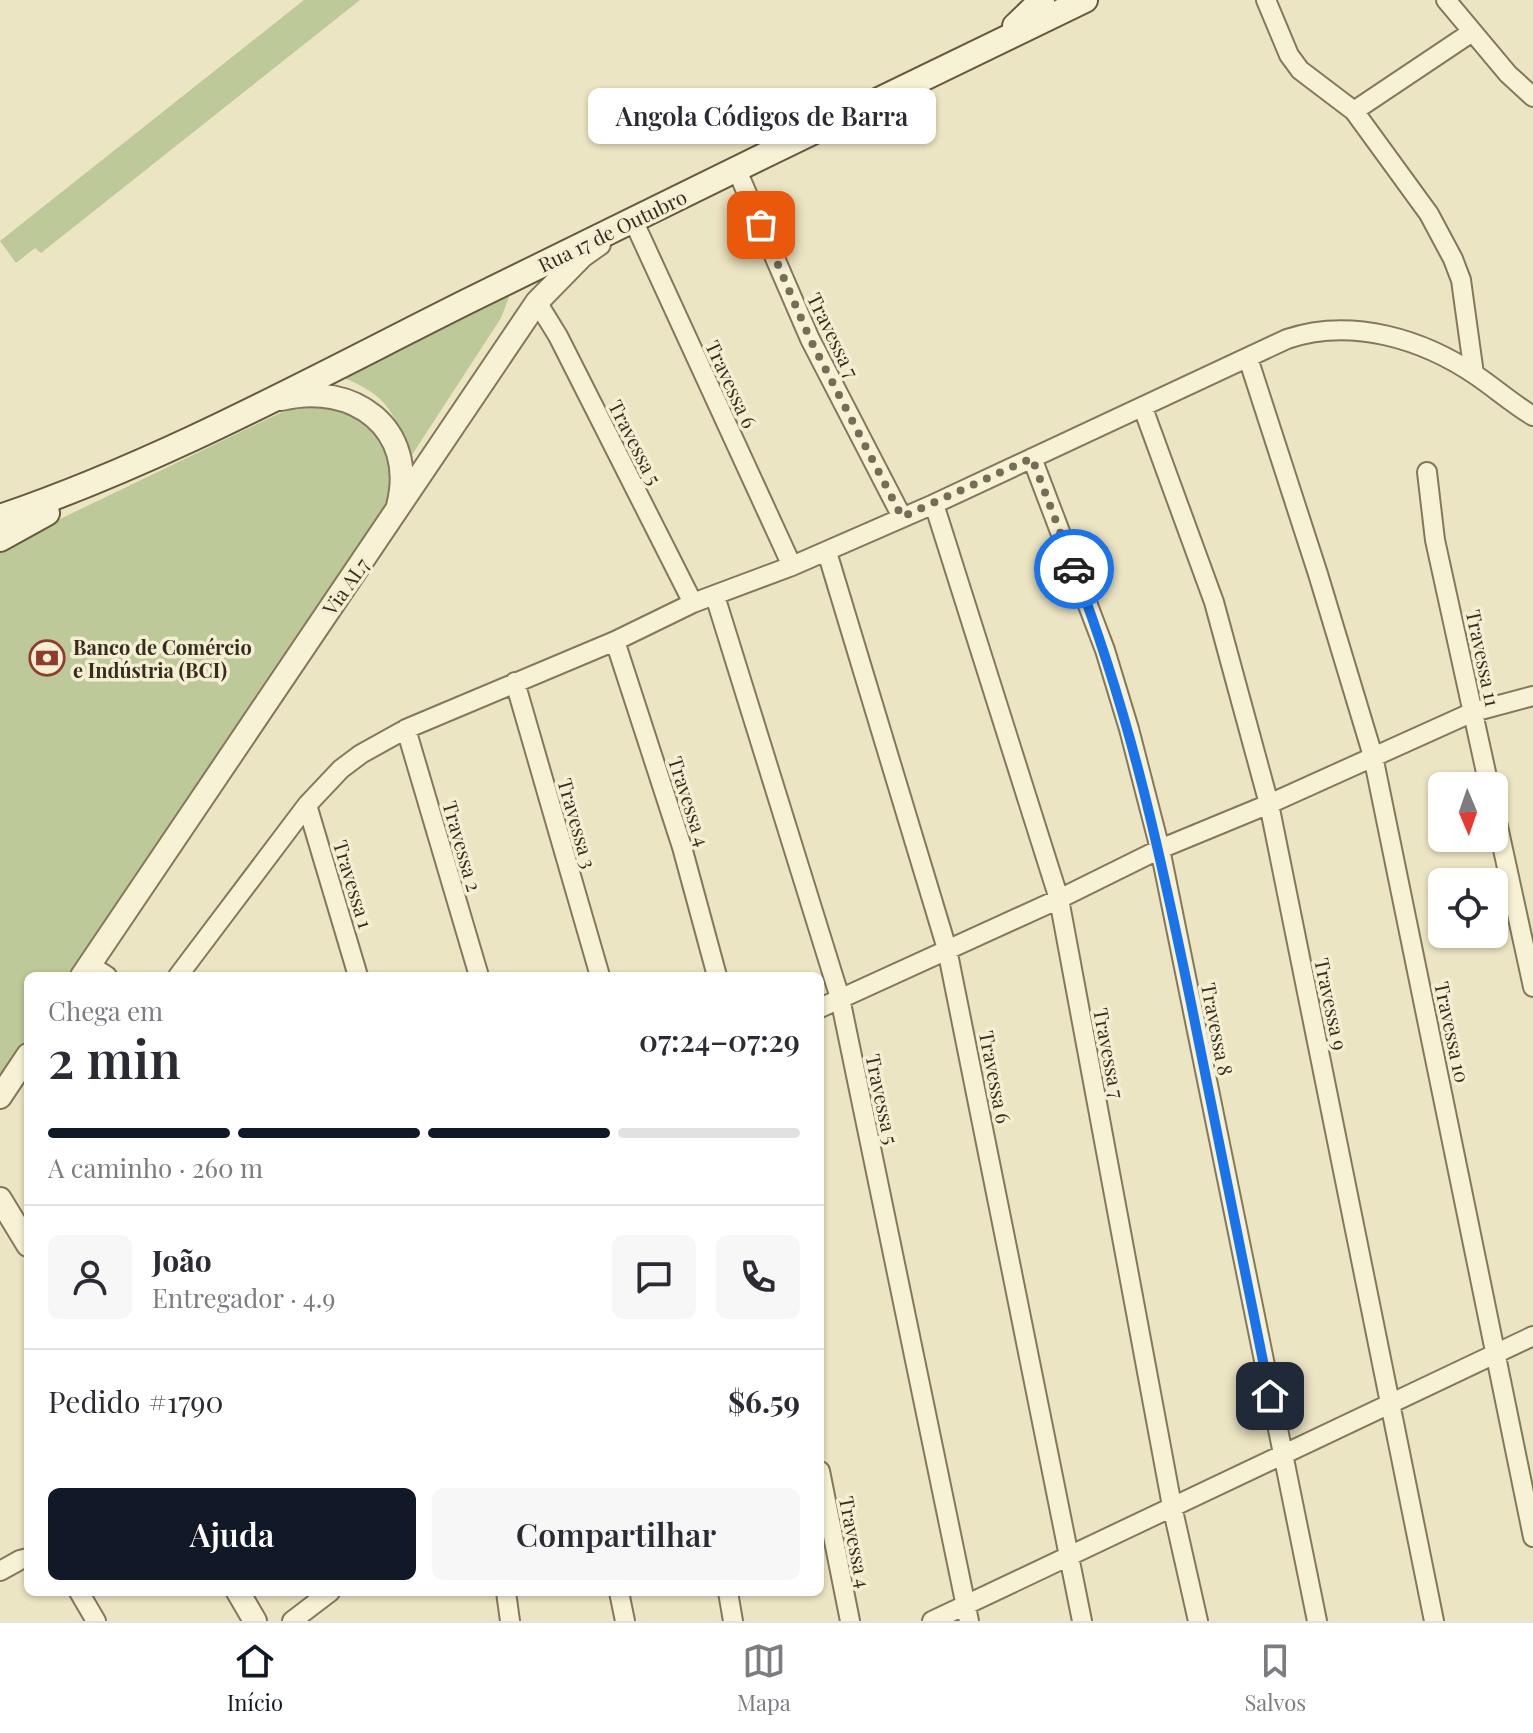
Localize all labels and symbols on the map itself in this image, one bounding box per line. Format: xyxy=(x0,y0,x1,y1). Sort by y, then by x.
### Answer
callout: Angola Códigos de Barra xyxy=(587,89,935,145)
street label: Rua 17 de Outubro xyxy=(533,182,691,278)
pin xyxy=(727,191,795,259)
street label: Travessa 7 xyxy=(802,288,866,382)
street label: Travessa 6 xyxy=(700,336,764,432)
street label: Travessa 5 xyxy=(603,395,669,489)
courier xyxy=(1034,529,1114,609)
street label: Via AL7 xyxy=(315,552,374,621)
street label: Travessa 11 xyxy=(1461,607,1507,709)
place label: Banco de Comércio e Indústria (BCI) xyxy=(73,633,252,683)
bank icon: Banco de Comércio e Indústria (BCI) xyxy=(28,639,66,677)
street label: Travessa 4 xyxy=(663,753,717,849)
north arrow xyxy=(1428,772,1508,852)
street label: Travessa 3 xyxy=(552,775,604,871)
street label: Travessa 2 xyxy=(437,798,489,894)
street label: Travessa 1 xyxy=(328,837,380,931)
street label: Travessa 9 xyxy=(1309,955,1355,1053)
street label: Travessa 10 xyxy=(1429,979,1477,1085)
street label: Travessa 8 xyxy=(1196,980,1240,1078)
street label: Travessa 7 xyxy=(1088,1005,1132,1101)
street label: Travessa 6 xyxy=(974,1028,1018,1126)
street label: Travessa 5 xyxy=(860,1051,906,1147)
pin xyxy=(1236,1362,1304,1430)
street label: Travessa 4 xyxy=(834,1494,878,1590)

